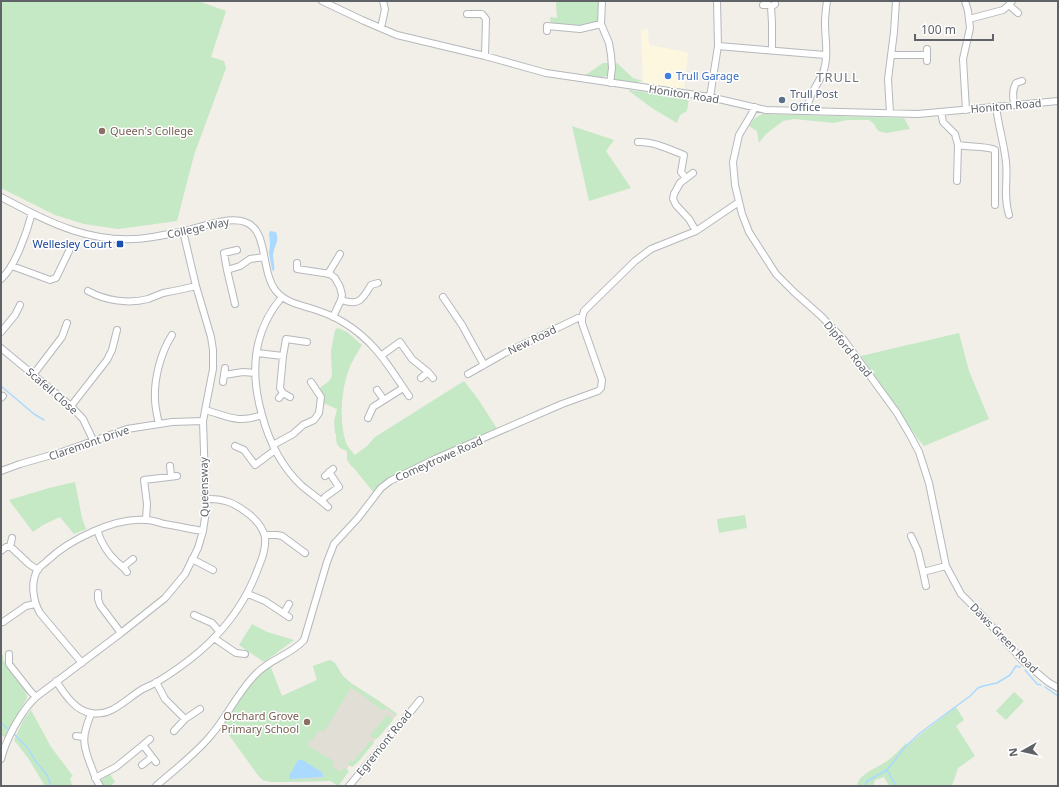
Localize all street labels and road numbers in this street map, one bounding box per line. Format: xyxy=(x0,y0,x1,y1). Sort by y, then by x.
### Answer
street label: Honiton Road xyxy=(648,81,720,106)
street label: Honiton Road xyxy=(970,95,1042,116)
street label: College Way xyxy=(165,214,231,241)
street label: Dipford Road xyxy=(821,317,876,380)
street label: New Road xyxy=(505,321,559,358)
street label: Scafell Close xyxy=(23,364,81,417)
street label: Claremont Drive xyxy=(47,422,131,463)
street label: Comeytrowe Road xyxy=(393,433,485,485)
street label: Queensway xyxy=(195,456,212,517)
street label: Daws Green Road xyxy=(967,599,1042,676)
street label: Egremont Road xyxy=(352,707,415,779)

